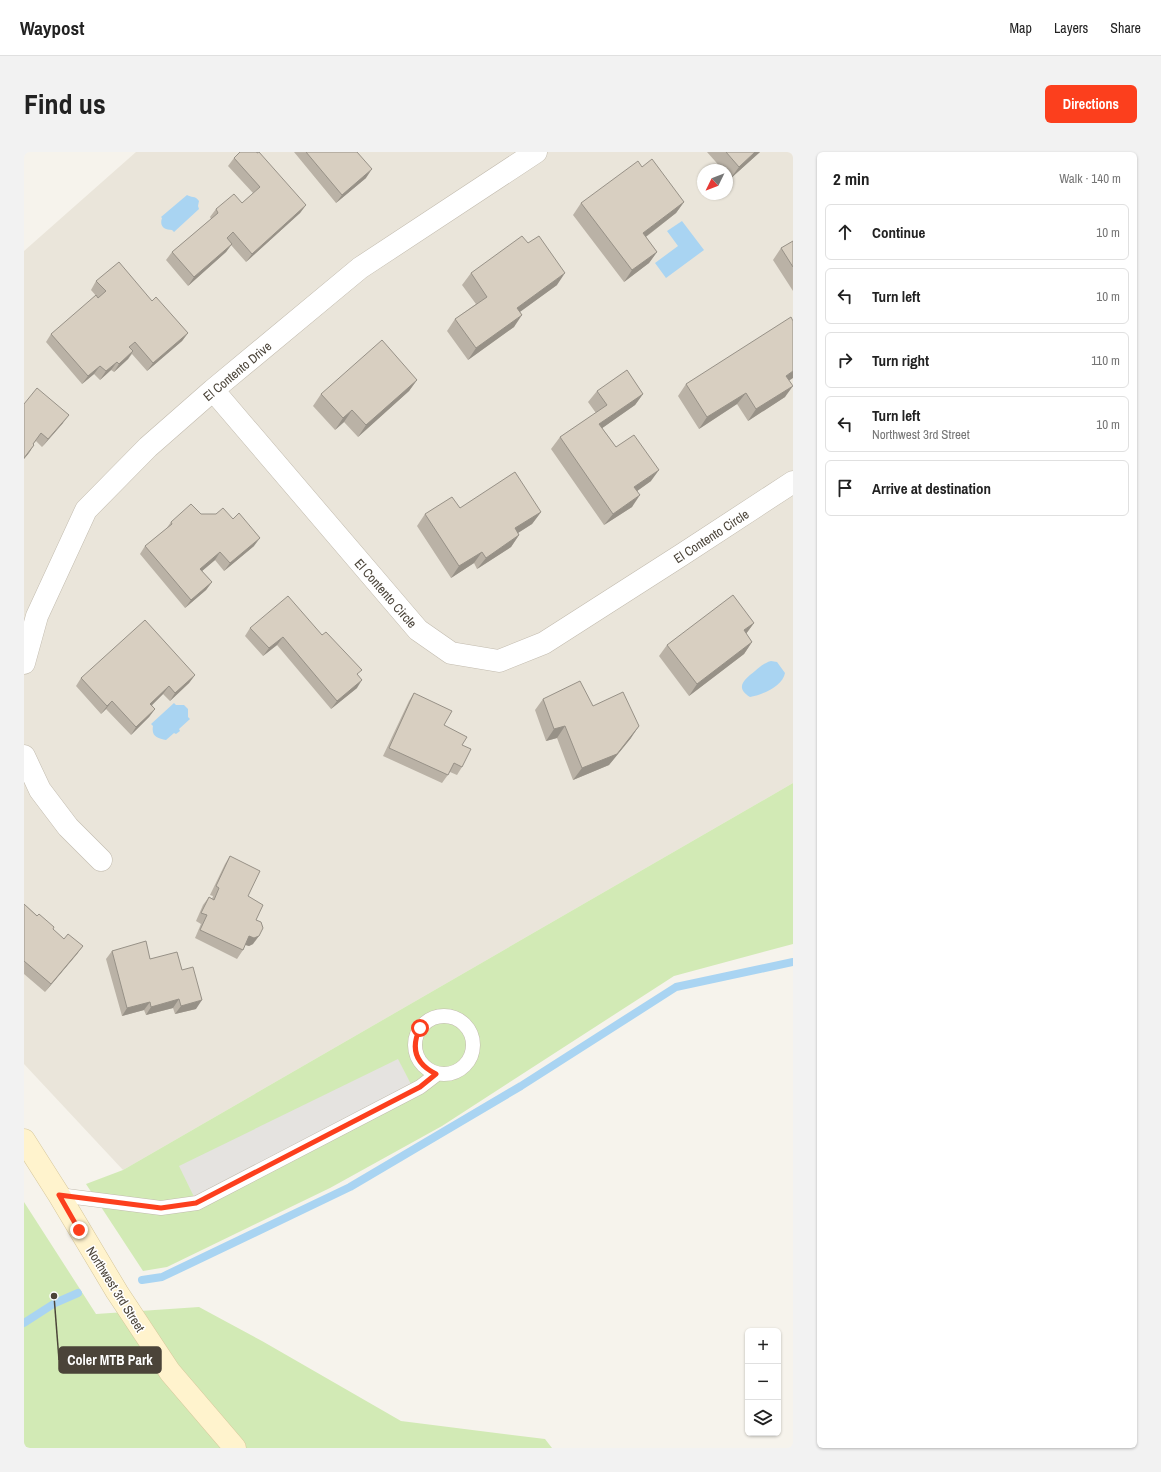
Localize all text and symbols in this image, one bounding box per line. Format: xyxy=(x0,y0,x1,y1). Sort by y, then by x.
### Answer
text: Waypost xyxy=(20,15,84,41)
text: Map xyxy=(1010,19,1032,37)
text: Layers xyxy=(1054,19,1088,37)
text: Share xyxy=(1110,19,1141,37)
text: Find us xyxy=(24,85,106,123)
button: Directions xyxy=(1045,85,1137,123)
north arrow xyxy=(697,164,733,200)
text: 2 min xyxy=(833,167,869,190)
text: Walk · 140 m xyxy=(1059,170,1121,187)
icon: ahead xyxy=(834,221,856,243)
text: Continue xyxy=(872,222,925,243)
text: 10 m xyxy=(1096,224,1120,241)
icon: left xyxy=(834,285,856,307)
text: Turn left xyxy=(872,286,920,307)
text: 10 m xyxy=(1096,288,1120,305)
street label: El Contento Drive xyxy=(200,338,275,405)
icon: right xyxy=(834,349,856,371)
text: Turn right xyxy=(872,350,929,371)
text: 110 m xyxy=(1091,352,1120,369)
text: Turn left xyxy=(872,405,920,426)
icon: left xyxy=(834,413,856,435)
text: 10 m xyxy=(1096,416,1120,433)
text: Northwest 3rd Street xyxy=(872,426,970,443)
icon: arrive xyxy=(834,477,856,499)
text: Arrive at destination xyxy=(872,478,991,499)
street label: El Contento Circle xyxy=(670,506,752,567)
street label: El Contento Circle xyxy=(351,555,420,632)
route start xyxy=(411,1019,429,1037)
route end xyxy=(70,1221,88,1239)
street label: Northwest 3rd Street xyxy=(82,1243,149,1335)
map controls xyxy=(745,1328,781,1436)
button: + xyxy=(745,1328,781,1364)
callout: Coler MTB Park xyxy=(59,1347,161,1373)
text: Coler MTB Park xyxy=(67,1351,153,1369)
button: − xyxy=(745,1364,781,1400)
button: layers xyxy=(745,1400,781,1436)

